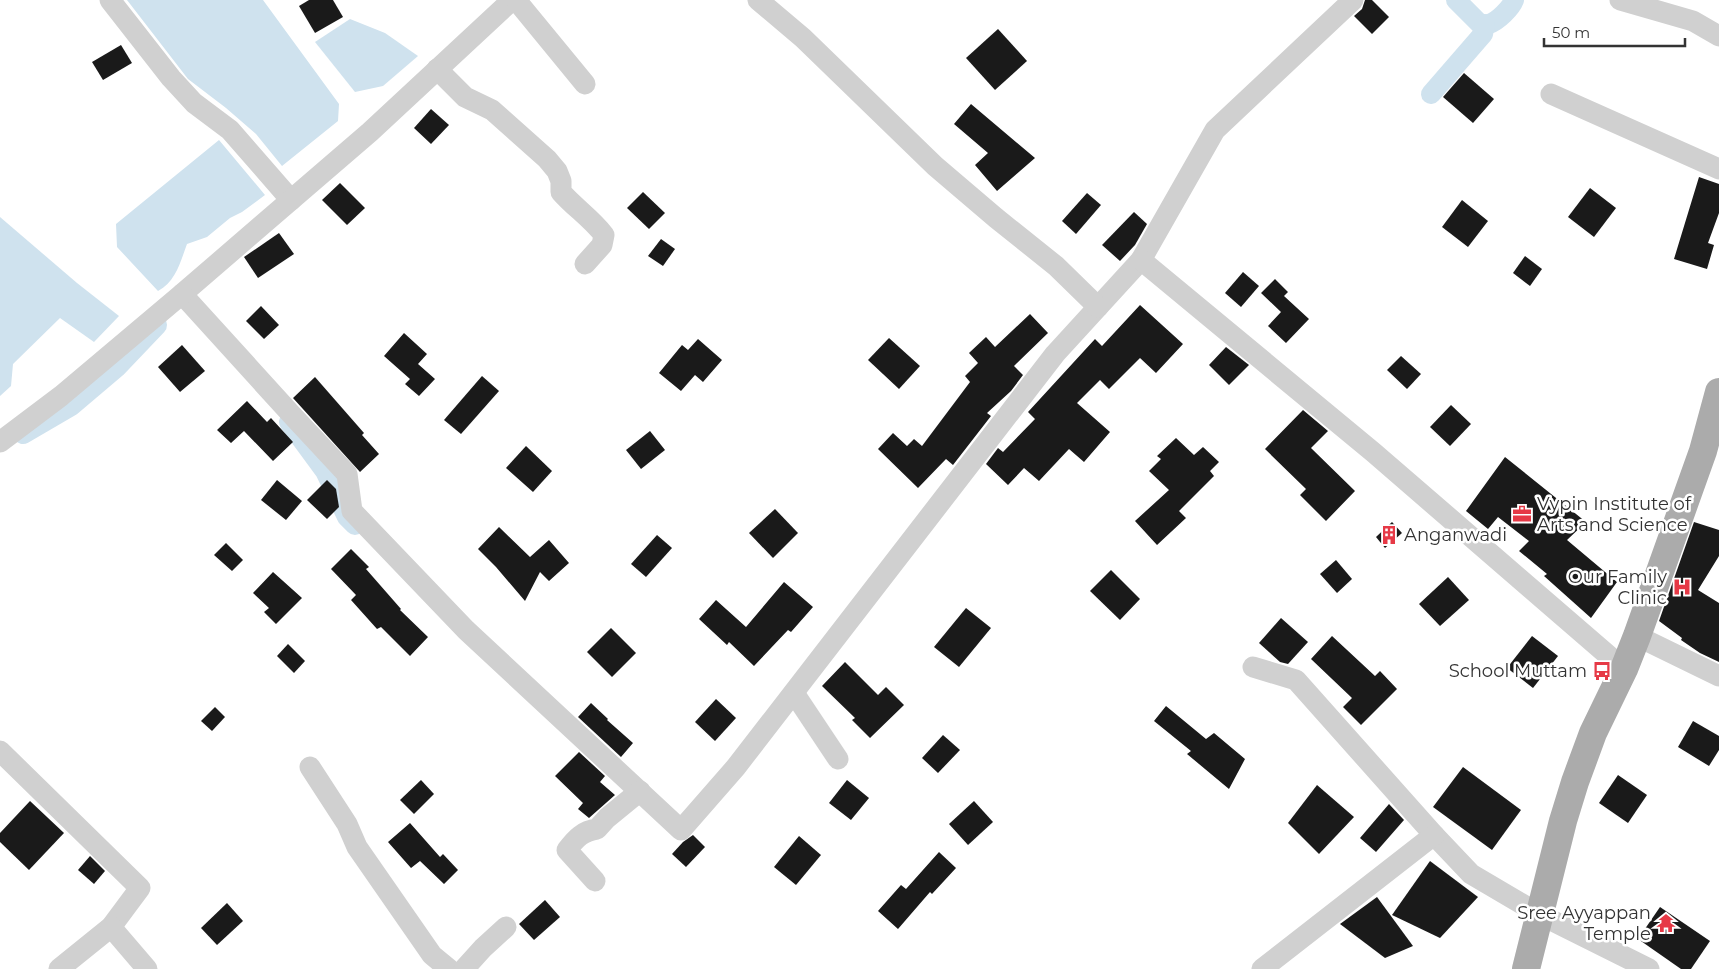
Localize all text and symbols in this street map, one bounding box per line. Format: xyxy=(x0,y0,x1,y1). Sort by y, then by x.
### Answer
scale bar xyxy=(1544,15,1685,47)
text: 50 m xyxy=(1552,23,1590,42)
place label: Vypin Institute of Arts and Science xyxy=(1537,493,1692,536)
office icon: Vypin Institute of Arts and Science xyxy=(1511,503,1533,525)
building icon: Anganwadi xyxy=(1378,524,1400,546)
place label: Anganwadi xyxy=(1404,524,1507,546)
place label: Our Family Clinic xyxy=(1568,566,1667,609)
hospital icon: Our Family Clinic xyxy=(1671,576,1693,598)
place label: School Muttam xyxy=(1449,660,1587,682)
bus stop icon: School Muttam xyxy=(1591,660,1613,682)
place label: Sree Ayyappan Temple xyxy=(1517,902,1651,945)
temple icon: Sree Ayyappan Temple xyxy=(1655,912,1677,934)

